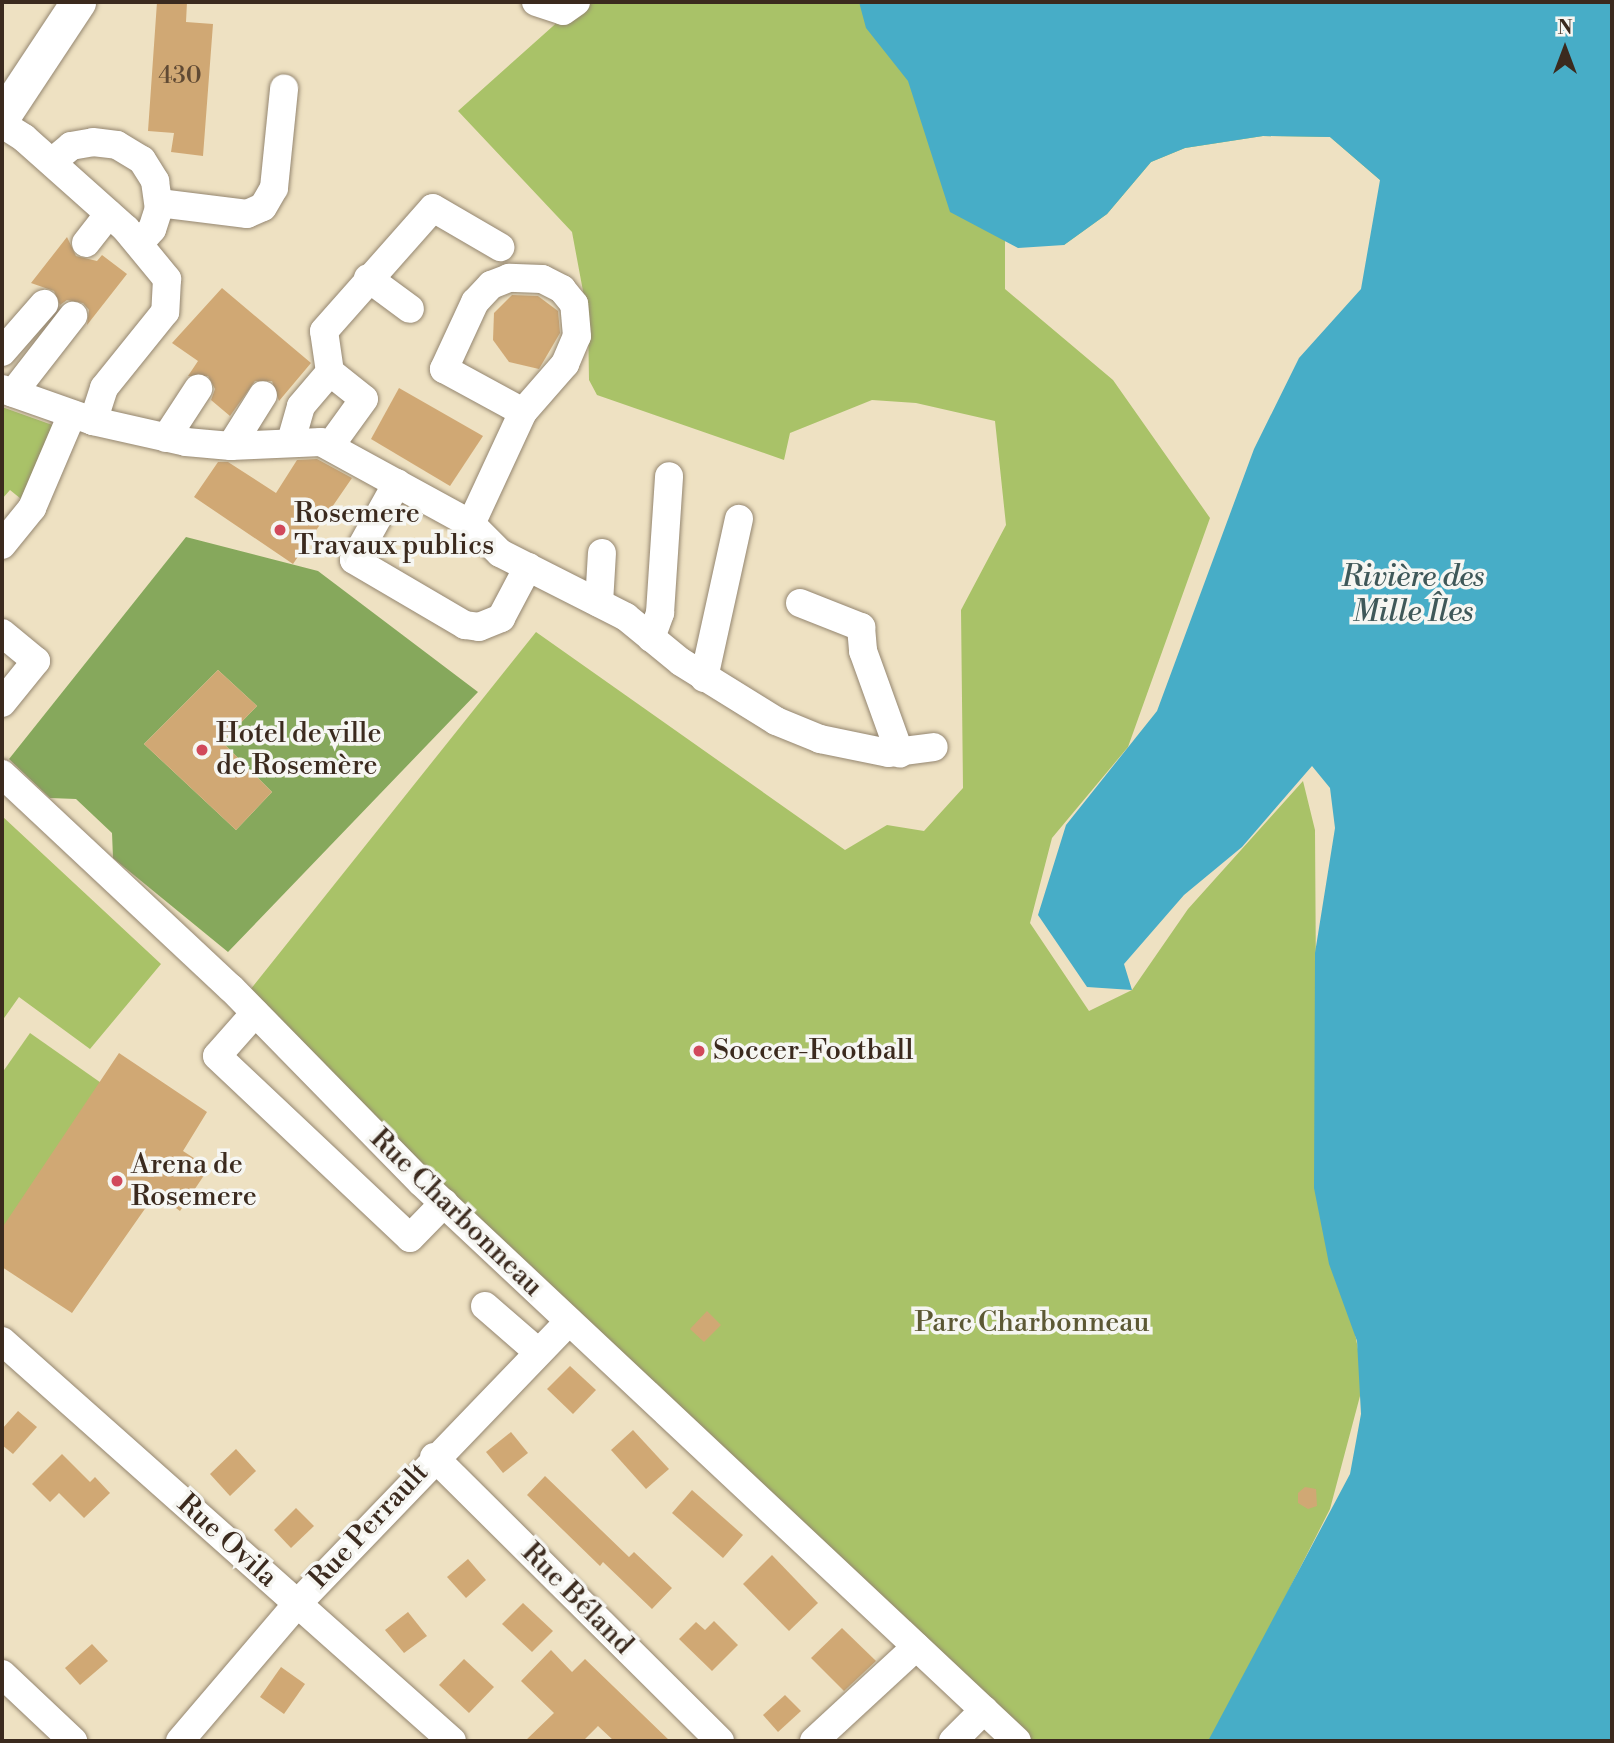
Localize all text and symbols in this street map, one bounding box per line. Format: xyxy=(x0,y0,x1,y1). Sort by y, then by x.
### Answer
north arrow xyxy=(1530,14,1600,84)
text: N xyxy=(1557,16,1573,40)
house number: 430 xyxy=(158,63,202,91)
place label: Rosemere Travaux publics xyxy=(294,497,494,563)
marker: Rosemere Travaux publics xyxy=(272,522,288,538)
water label: Rivière des Mille Îles xyxy=(1341,559,1485,630)
place label: Hotel de ville de Rosemère xyxy=(216,717,382,783)
marker: Hotel de ville de Rosemère xyxy=(194,742,210,758)
place label: Soccer-Football xyxy=(713,1034,913,1068)
marker: Soccer-Football xyxy=(691,1043,707,1059)
street label: Rue Charbonneau xyxy=(363,1122,549,1304)
place label: Arena de Rosemere xyxy=(131,1148,257,1214)
marker: Arena de Rosemere xyxy=(109,1173,125,1189)
park label: Parc Charbonneau xyxy=(915,1306,1149,1340)
street label: Rue Perrault xyxy=(302,1456,436,1596)
street label: Rue Ovila xyxy=(170,1487,284,1595)
street label: Rue Béland xyxy=(514,1536,640,1662)

